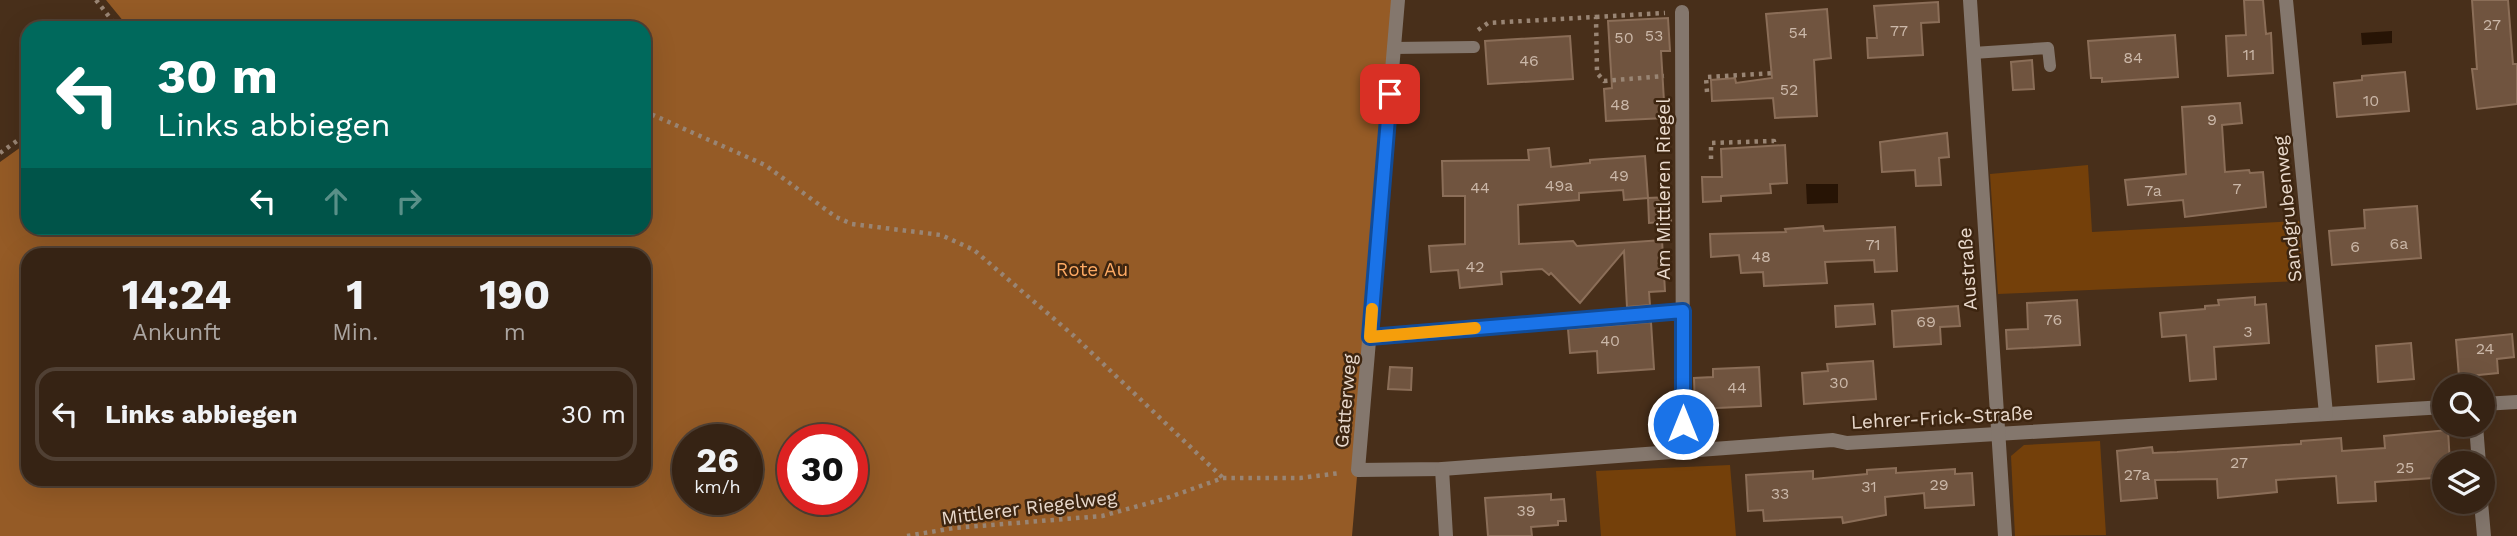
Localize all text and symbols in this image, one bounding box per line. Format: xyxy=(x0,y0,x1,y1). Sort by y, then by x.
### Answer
house number: 27 xyxy=(2483,15,2501,34)
house number: 77 xyxy=(1890,21,1908,40)
house number: 54 xyxy=(1788,23,1808,42)
house number: 53 xyxy=(1645,26,1663,45)
house number: 50 xyxy=(1614,28,1634,47)
house number: 11 xyxy=(2243,45,2255,64)
text: 30 m xyxy=(157,47,278,105)
house number: 84 xyxy=(2123,48,2143,67)
icon: left xyxy=(42,49,133,140)
house number: 46 xyxy=(1519,51,1539,70)
pin xyxy=(1360,64,1420,124)
icon: arrive xyxy=(1371,75,1409,113)
house number: 52 xyxy=(1780,80,1798,99)
house number: 10 xyxy=(2363,91,2379,110)
house number: 48 xyxy=(1610,95,1630,114)
street label: Am Mittleren Riegel xyxy=(1652,98,1675,280)
text: Links abbiegen xyxy=(157,106,391,144)
house number: 9 xyxy=(2207,110,2217,129)
street label: Sandgrubenweg xyxy=(2268,134,2307,283)
house number: 49 xyxy=(1609,166,1629,185)
house number: 49a xyxy=(1545,176,1573,195)
house number: 44 xyxy=(1470,178,1490,197)
house number: 7 xyxy=(2233,179,2242,198)
house number: 7a xyxy=(2144,181,2162,200)
icon: left xyxy=(244,182,282,220)
icon: ahead xyxy=(317,182,355,220)
icon: right xyxy=(390,182,428,220)
street label: Austraße xyxy=(1953,227,1982,311)
house number: 6a xyxy=(2390,234,2408,253)
house number: 71 xyxy=(1865,235,1881,254)
house number: 6 xyxy=(2350,237,2360,256)
house number: 48 xyxy=(1751,247,1771,266)
house number: 42 xyxy=(1465,257,1485,276)
park label: Rote Au xyxy=(1056,258,1128,281)
text: 14:24 xyxy=(122,270,231,319)
text: 1 xyxy=(346,270,364,319)
text: 190 xyxy=(479,270,550,319)
house number: 76 xyxy=(2044,310,2062,329)
house number: 69 xyxy=(1916,312,1936,331)
text: Ankunft xyxy=(132,319,221,346)
text: Min. xyxy=(332,319,378,346)
text: m xyxy=(504,319,526,346)
house number: 3 xyxy=(2243,322,2253,341)
house number: 40 xyxy=(1600,331,1620,350)
house number: 24 xyxy=(2476,339,2495,358)
street label: Gatterweg xyxy=(1330,352,1361,449)
house number: 30 xyxy=(1829,373,1849,392)
map controls xyxy=(2432,374,2495,514)
button: search xyxy=(2432,374,2495,437)
house number: 44 xyxy=(1727,378,1747,397)
position arrow xyxy=(1646,387,1720,461)
icon: left xyxy=(46,395,84,433)
text: Links abbiegen xyxy=(105,399,298,429)
text: 30 m xyxy=(561,399,626,429)
street label: Lehrer-Frick-Straße xyxy=(1850,401,2034,434)
speed limit sign: 30 xyxy=(777,424,868,515)
text: 26 xyxy=(696,439,739,481)
button: layers xyxy=(2432,451,2495,514)
house number: 27 xyxy=(2230,453,2248,472)
house number: 25 xyxy=(2396,458,2414,477)
house number: 27a xyxy=(2124,465,2150,484)
house number: 29 xyxy=(1929,475,1949,494)
text: km/h xyxy=(694,476,741,497)
house number: 31 xyxy=(1861,477,1877,496)
house number: 33 xyxy=(1771,484,1789,503)
street label: Mittlerer Riegelweg xyxy=(940,485,1119,530)
house number: 39 xyxy=(1516,501,1536,520)

